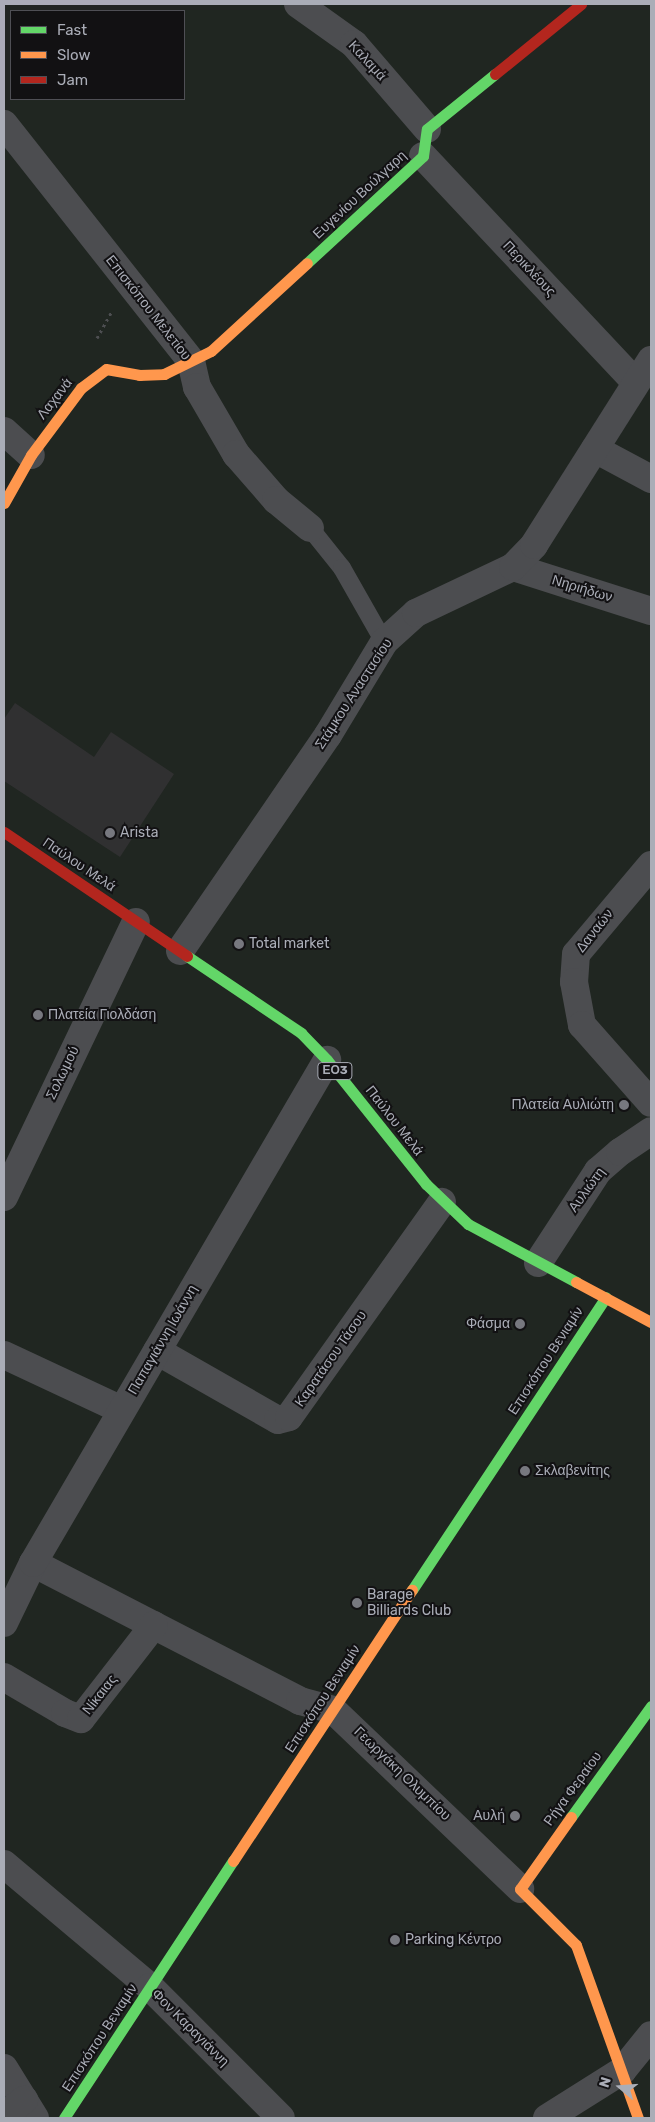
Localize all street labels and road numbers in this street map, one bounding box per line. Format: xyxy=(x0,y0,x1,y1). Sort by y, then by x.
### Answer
street label: Καλαμά xyxy=(344,38,390,84)
street label: Ευγενίου Βούλγαρη xyxy=(310,147,410,243)
street label: Περικλέους xyxy=(499,238,559,300)
street label: Επισκόπου Μελετίου xyxy=(102,252,194,364)
street label: Λαχανά xyxy=(34,375,76,423)
street label: Νηριήδων xyxy=(550,572,614,606)
street label: Στάμκου Αναστασίου xyxy=(312,635,396,753)
street label: Παύλου Μελά xyxy=(39,834,119,896)
street label: Δαναών xyxy=(573,906,617,956)
street label: Σολωμού xyxy=(43,1044,83,1102)
road number: ΕΟ3 xyxy=(316,1062,354,1080)
street label: Παύλου Μελά xyxy=(361,1083,427,1159)
street label: Αυλιώτη xyxy=(565,1164,609,1216)
street label: Παπαγιάννη Ιωάννη xyxy=(125,1282,201,1398)
street label: Επισκόπου Βενιαμίν xyxy=(505,1304,587,1418)
street label: Καρατάσου Τάσου xyxy=(292,1308,370,1410)
street label: Επισκόπου Βενιαμίν xyxy=(282,1642,364,1756)
street label: Νίκαιας xyxy=(79,1672,121,1718)
street label: Γεωργάκη Ολυμπίου xyxy=(350,1724,454,1824)
street label: Ρήγα Φεραίου xyxy=(540,1749,606,1829)
street label: Επισκόπου Βενιαμίν xyxy=(59,1981,141,2095)
street label: Φον Καραγιάννη xyxy=(148,1986,232,2070)

